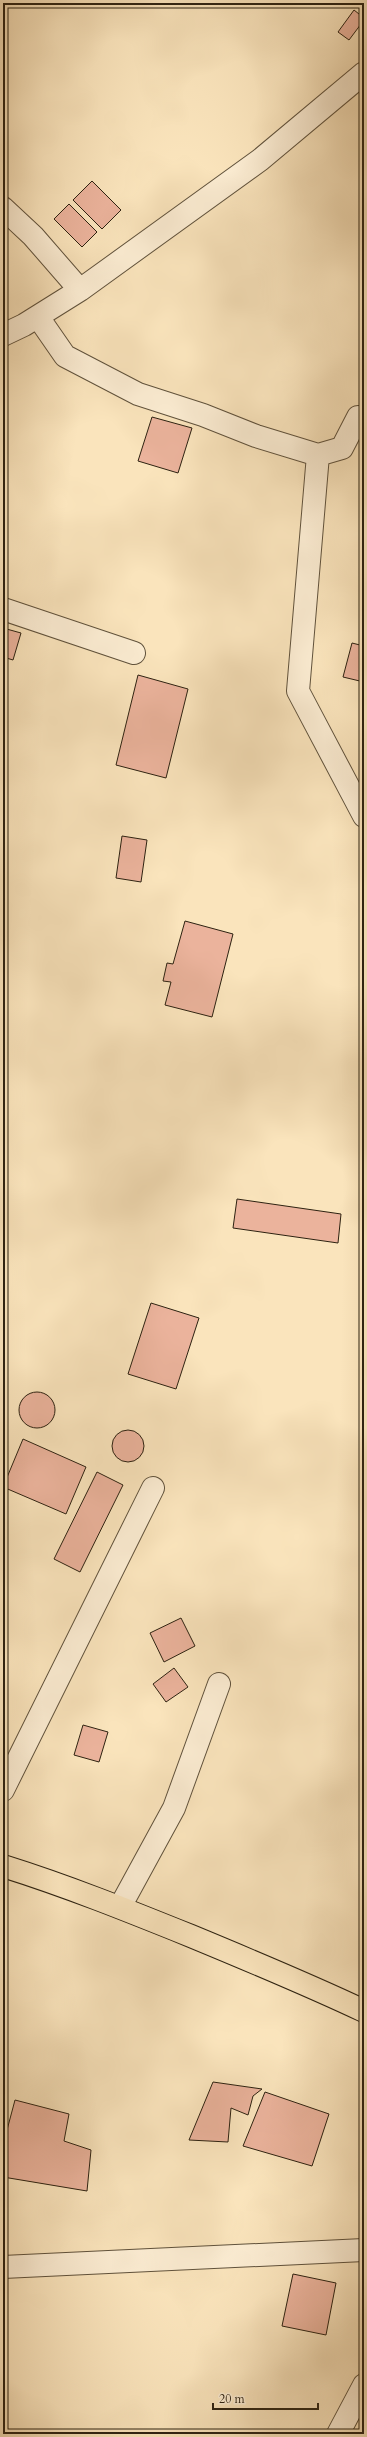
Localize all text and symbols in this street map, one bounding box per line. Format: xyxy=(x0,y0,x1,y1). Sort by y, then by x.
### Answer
scale bar xyxy=(213,2385,318,2411)
text: 20 m xyxy=(219,2391,246,2407)

